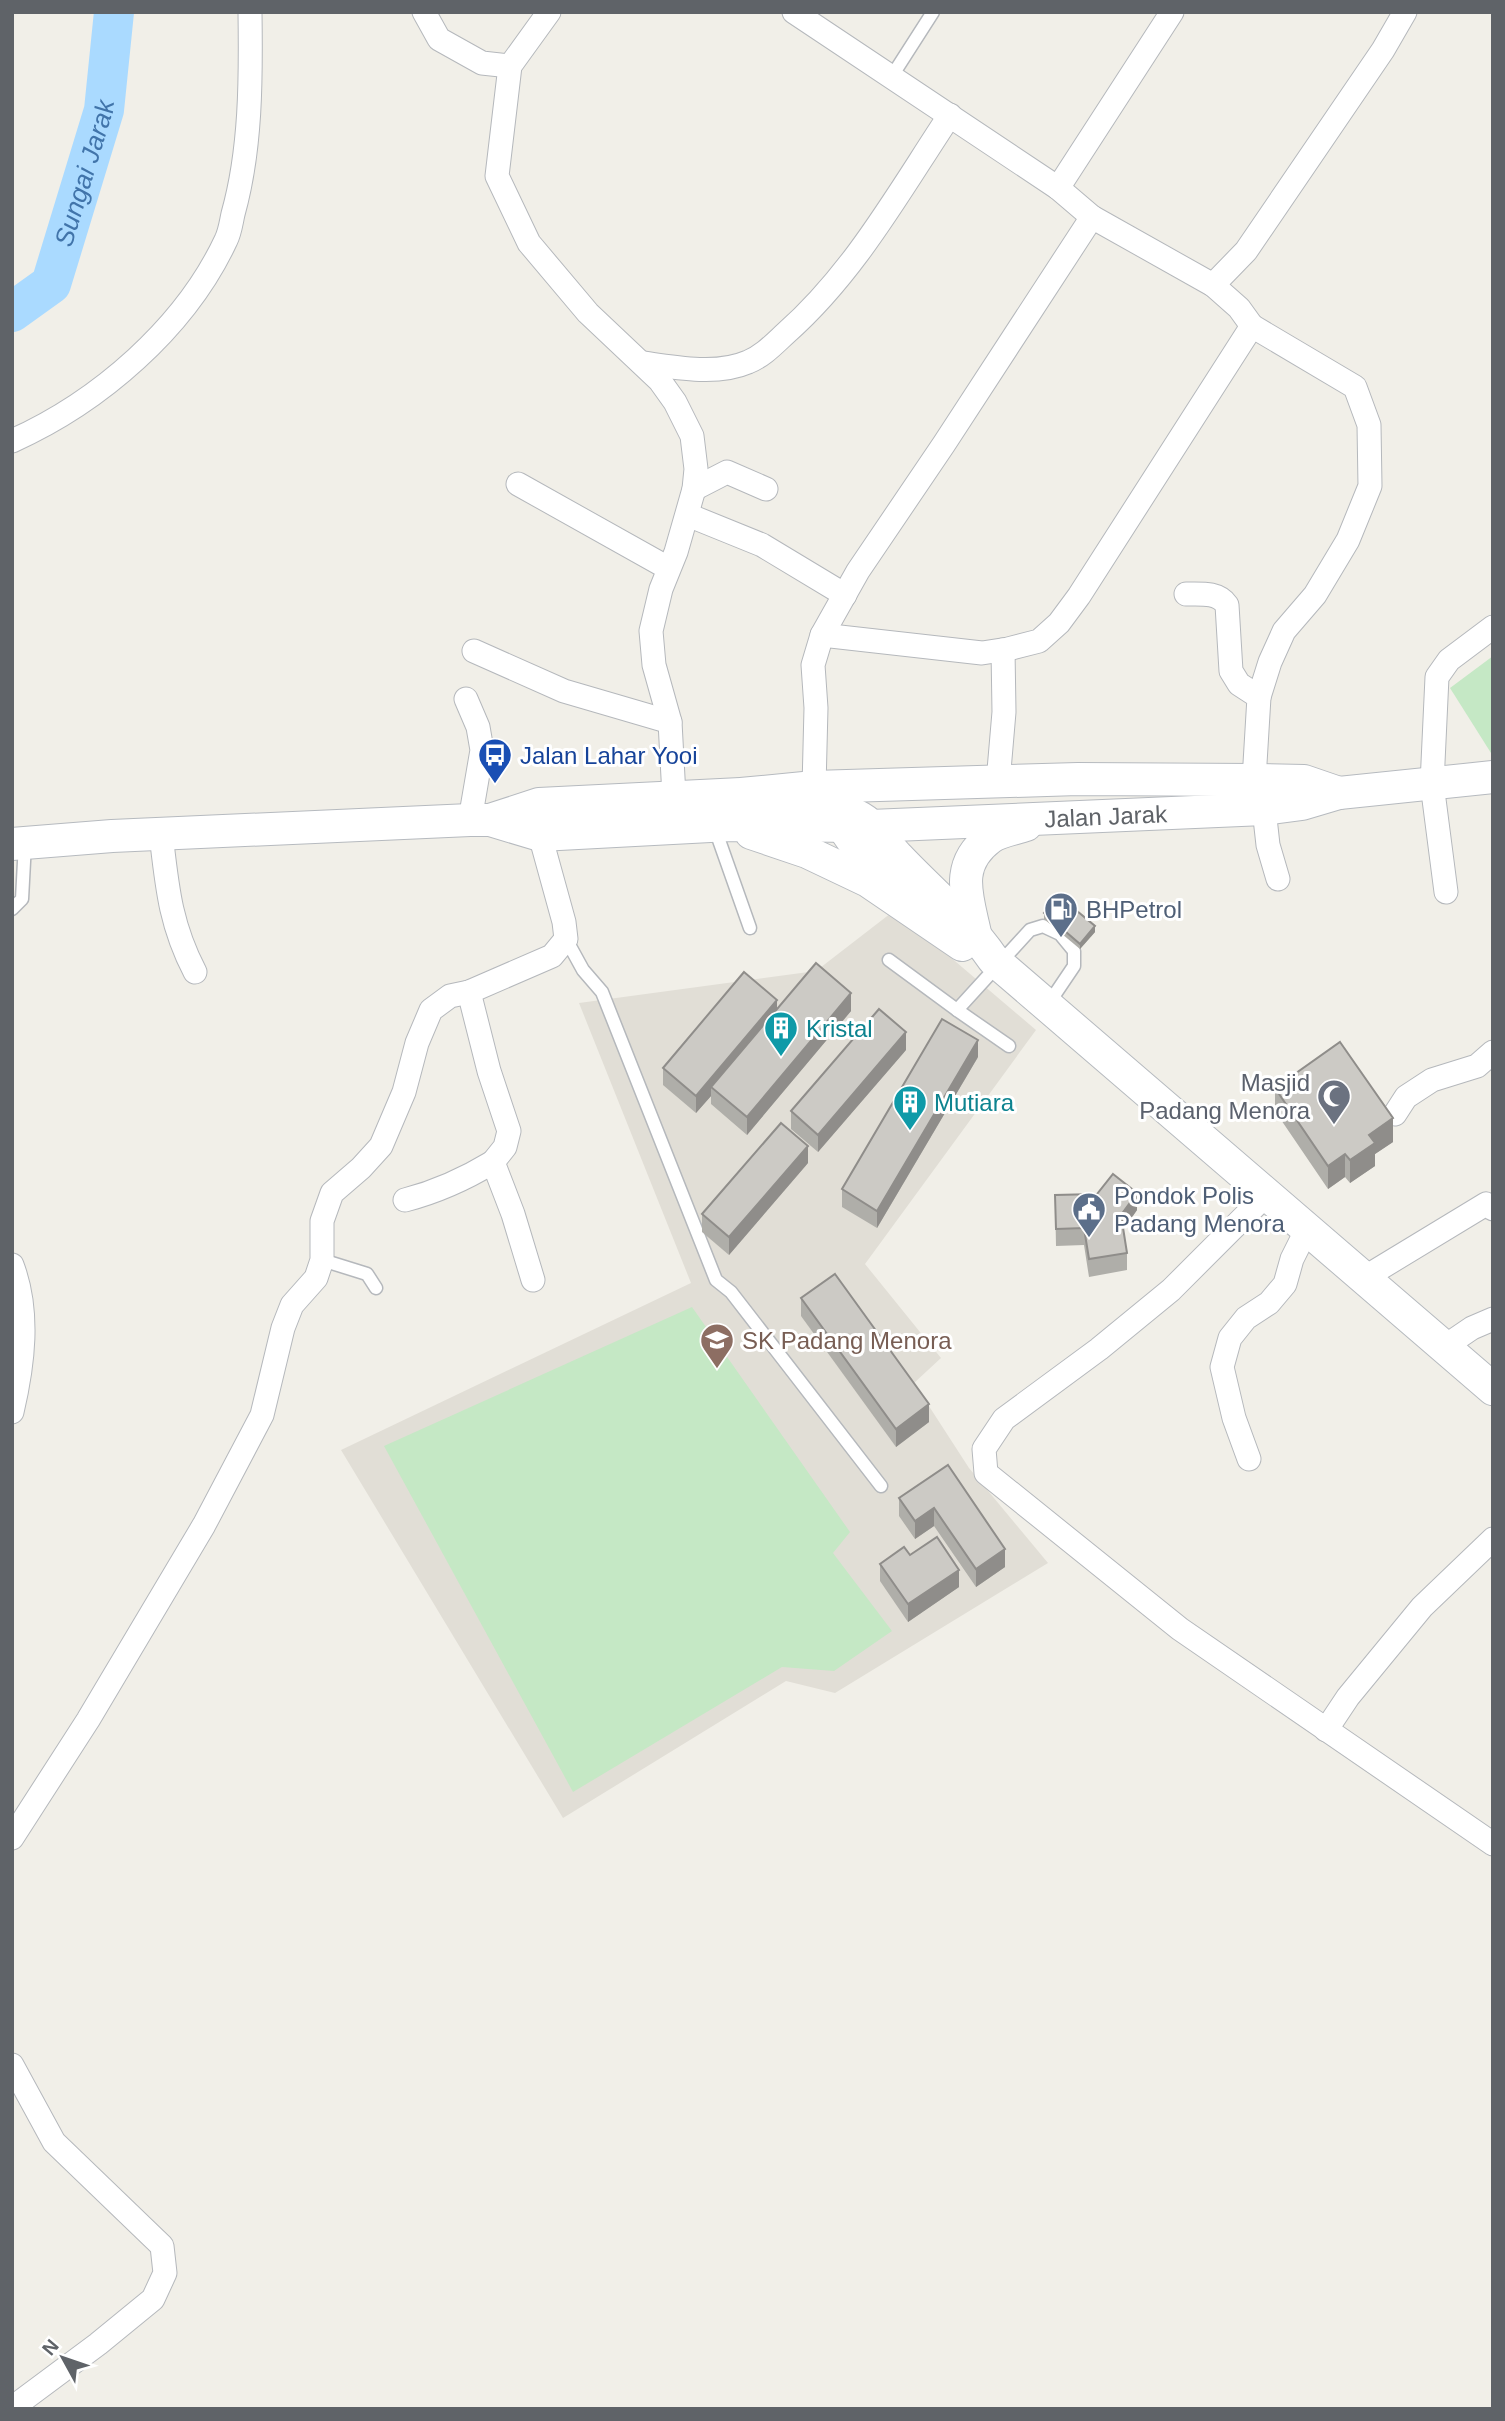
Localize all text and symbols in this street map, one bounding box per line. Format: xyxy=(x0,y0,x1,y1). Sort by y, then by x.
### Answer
water label: Sungai Jarak xyxy=(48,97,120,250)
bus stop icon: Jalan Lahar Yooi xyxy=(476,736,514,785)
place label: Jalan Lahar Yooi xyxy=(520,742,698,769)
street label: Jalan Jarak xyxy=(1044,800,1169,832)
fuel station icon: BHPetrol xyxy=(1042,890,1080,939)
place label: BHPetrol xyxy=(1086,896,1182,923)
building icon: Kristal xyxy=(762,1009,800,1058)
place label: Kristal xyxy=(806,1015,873,1042)
place label: Masjid Padang Menora xyxy=(1139,1069,1311,1124)
mosque icon: Masjid Padang Menora xyxy=(1315,1077,1353,1126)
building icon: Mutiara xyxy=(891,1083,929,1132)
place label: Mutiara xyxy=(934,1089,1015,1116)
place label: Pondok Polis Padang Menora xyxy=(1114,1182,1285,1237)
public building icon: Pondok Polis Padang Menora xyxy=(1070,1190,1108,1239)
school or university icon: SK Padang Menora xyxy=(698,1321,736,1370)
place label: SK Padang Menora xyxy=(742,1327,952,1354)
north arrow xyxy=(28,2323,98,2393)
text: N xyxy=(38,2335,63,2359)

